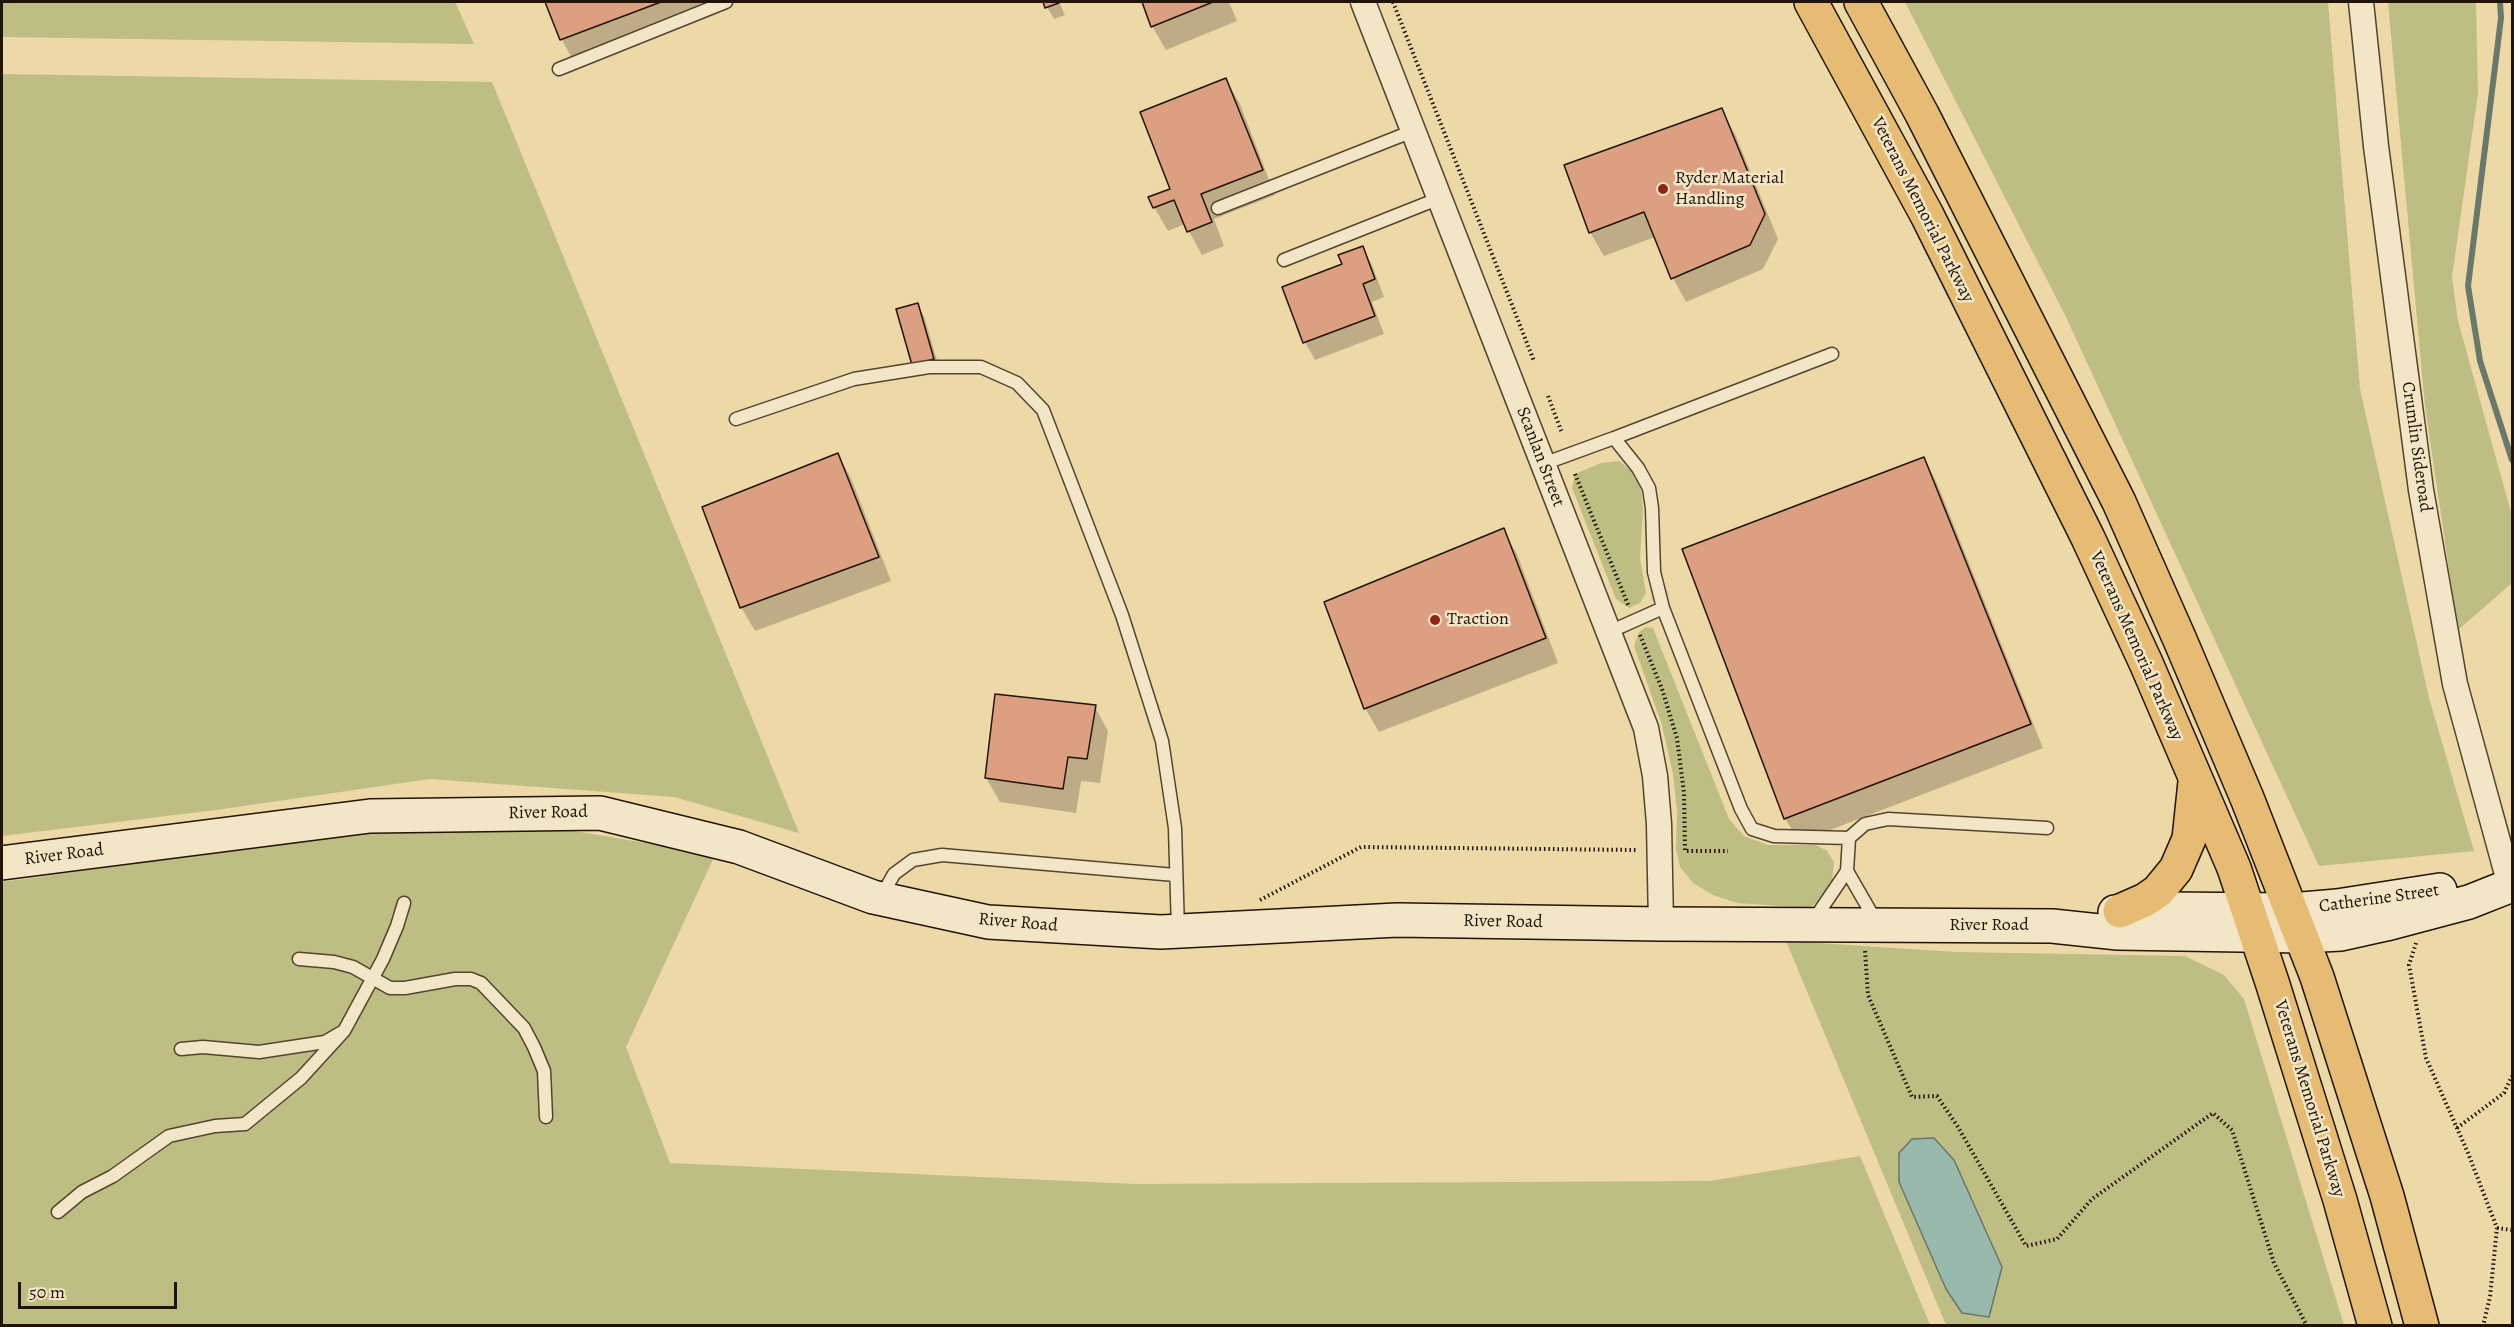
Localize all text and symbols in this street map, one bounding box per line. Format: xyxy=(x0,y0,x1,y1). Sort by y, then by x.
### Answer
street label: Veterans Memorial Parkway xyxy=(1866,114,1978,306)
place label: Ryder Material Handling xyxy=(1675,168,1784,210)
marker: Ryder Material Handling xyxy=(1656,182,1670,196)
street label: Crumlin Sideroad xyxy=(2396,380,2436,514)
street label: Scanlan Street xyxy=(1511,404,1569,510)
street label: Veterans Memorial Parkway xyxy=(2084,548,2188,744)
place label: Traction xyxy=(1447,609,1509,631)
marker: Traction xyxy=(1428,613,1442,627)
street label: River Road xyxy=(508,802,588,824)
street label: River Road xyxy=(23,839,105,871)
street label: Catherine Street xyxy=(2318,880,2440,918)
street label: River Road xyxy=(977,909,1059,937)
street label: River Road xyxy=(1463,911,1543,933)
street label: River Road xyxy=(1949,915,2029,937)
street label: Veterans Memorial Parkway xyxy=(2269,998,2349,1200)
scale bar xyxy=(21,1270,180,1308)
text: 50 m xyxy=(29,1280,65,1304)

